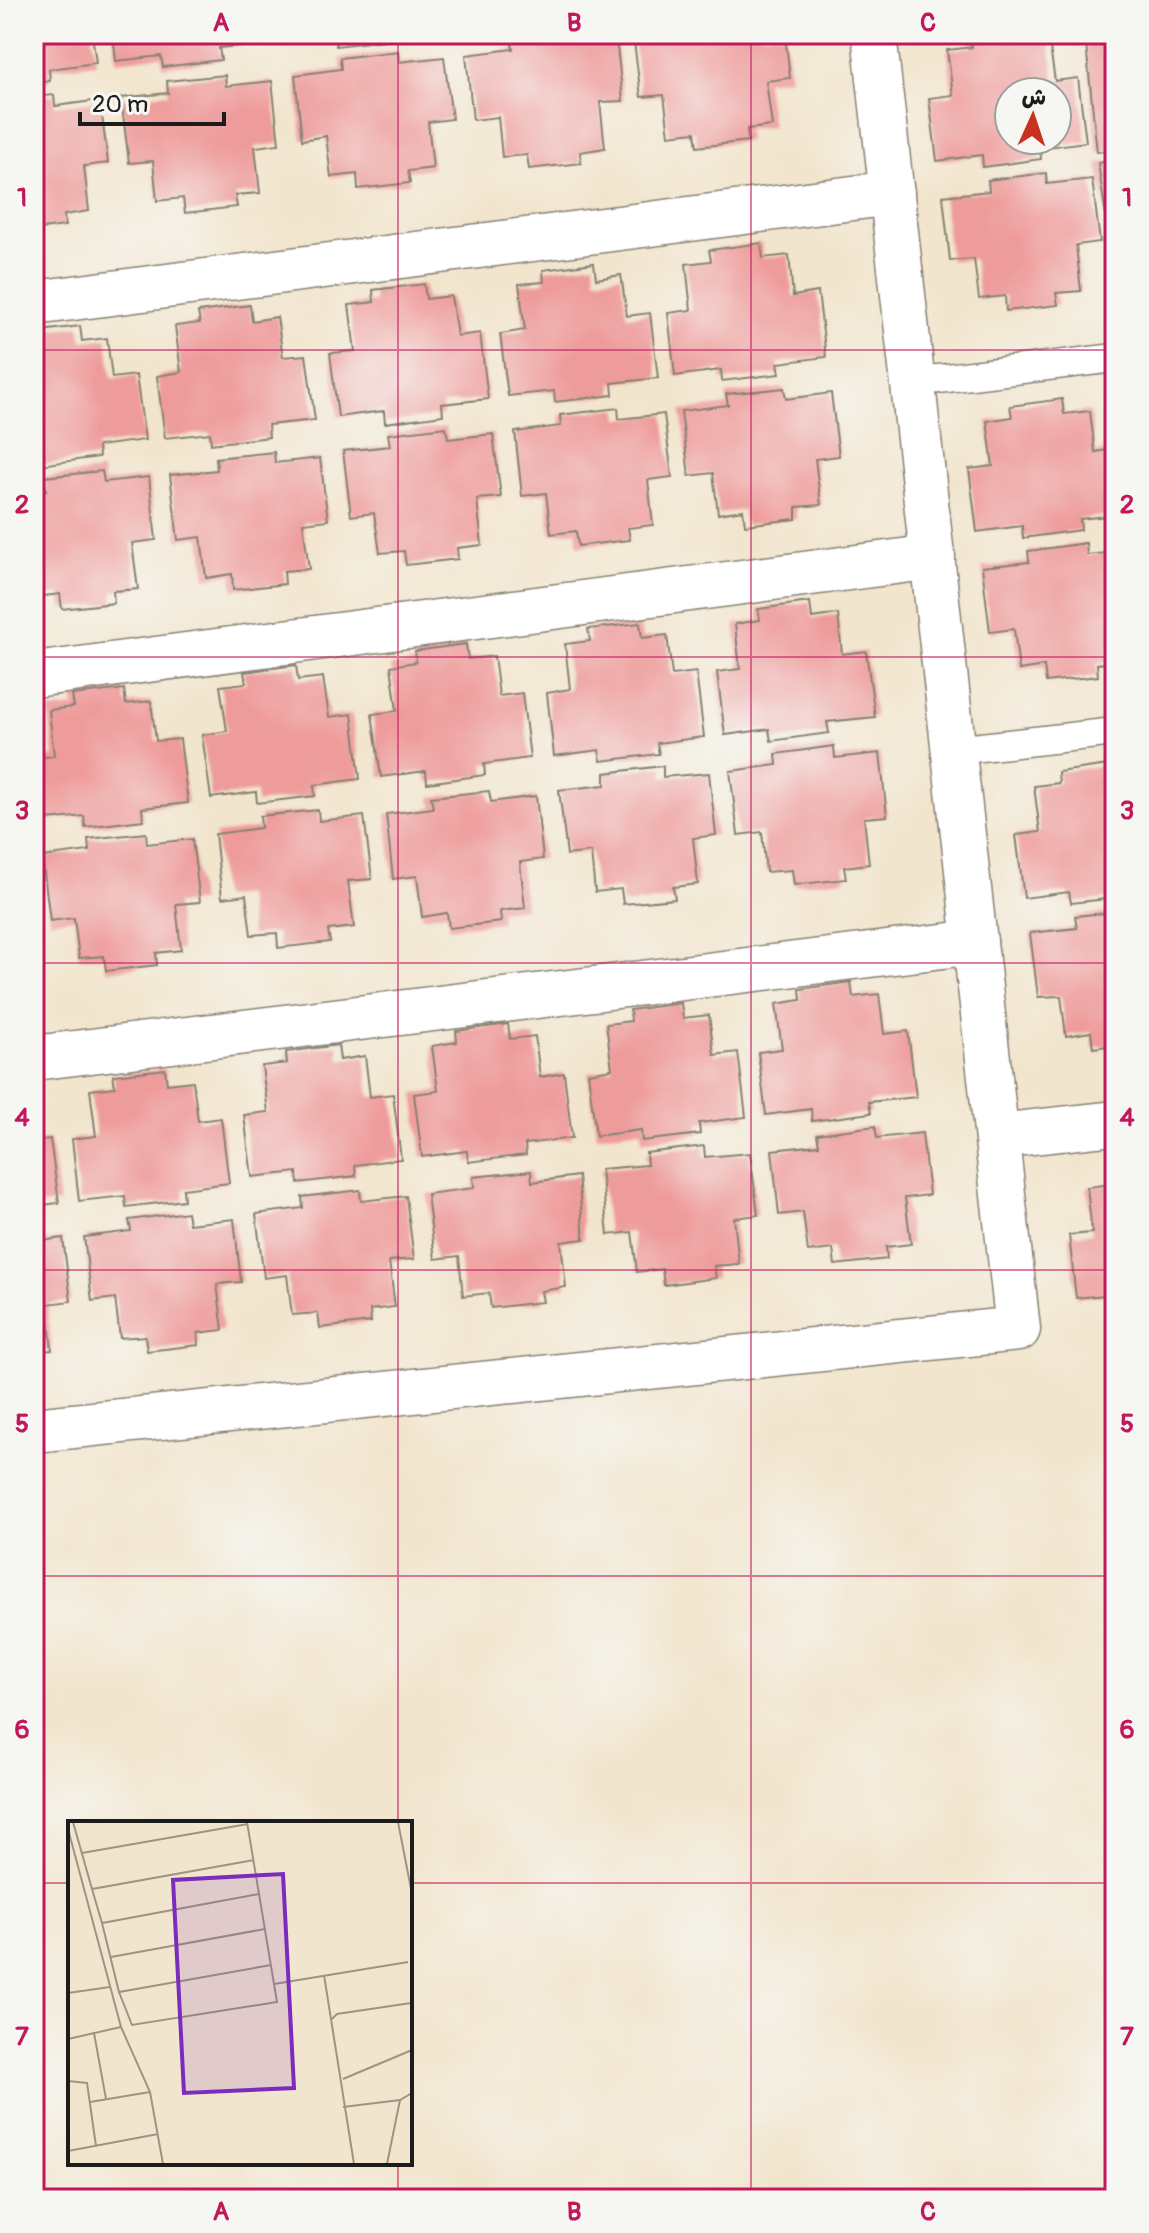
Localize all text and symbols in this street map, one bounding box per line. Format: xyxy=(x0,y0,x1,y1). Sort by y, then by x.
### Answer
text: A xyxy=(213,7,230,39)
text: B xyxy=(567,7,581,39)
text: C xyxy=(920,7,936,39)
scale bar xyxy=(80,76,224,126)
north arrow xyxy=(993,76,1073,156)
text: ش xyxy=(1021,82,1047,112)
text: 20 m xyxy=(92,90,148,119)
text: 1 xyxy=(17,182,27,214)
text: 1 xyxy=(1122,182,1132,214)
text: 2 xyxy=(15,489,29,521)
text: 2 xyxy=(1120,489,1134,521)
text: 3 xyxy=(15,795,29,827)
text: 3 xyxy=(1120,795,1134,827)
text: 4 xyxy=(14,1102,30,1134)
text: 4 xyxy=(1119,1102,1135,1134)
text: 5 xyxy=(15,1408,29,1440)
text: 5 xyxy=(1120,1408,1134,1440)
text: 6 xyxy=(14,1714,30,1746)
text: 6 xyxy=(1119,1714,1135,1746)
inset map xyxy=(68,1821,412,2165)
text: 7 xyxy=(15,2021,29,2053)
text: 7 xyxy=(1120,2021,1134,2053)
text: A xyxy=(213,2196,230,2228)
text: B xyxy=(567,2196,581,2228)
text: C xyxy=(920,2196,936,2228)

